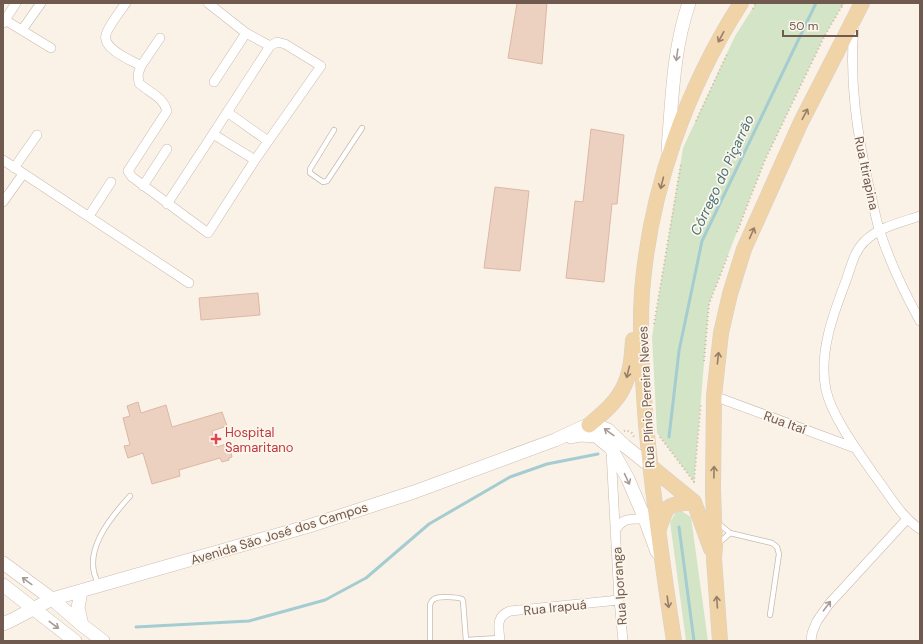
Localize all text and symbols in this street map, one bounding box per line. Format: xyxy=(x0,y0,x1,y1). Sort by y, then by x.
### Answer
scale bar xyxy=(783,12,857,38)
text: 50 m xyxy=(789,18,818,34)
one-way arrow xyxy=(717,31,725,43)
one-way arrow xyxy=(673,48,681,61)
one-way arrow xyxy=(802,109,810,121)
water label: Córrego do Piçarrão xyxy=(686,112,758,238)
street label: Rua Itirapina xyxy=(850,135,883,211)
one-way arrow xyxy=(658,176,665,189)
one-way arrow xyxy=(749,227,756,239)
street label: Rua Plínio Pereira Neves xyxy=(634,325,659,468)
one-way arrow xyxy=(714,352,722,365)
one-way arrow xyxy=(624,365,632,378)
street label: Rua Itaí xyxy=(761,407,808,438)
place label: Hospital Samaritano xyxy=(225,424,294,456)
one-way arrow xyxy=(604,428,615,436)
marker: Hospital Samaritano xyxy=(210,433,222,445)
one-way arrow xyxy=(710,466,717,479)
one-way arrow xyxy=(624,472,631,484)
street label: Avenida São José dos Campos xyxy=(188,498,370,569)
street label: Rua Iporanga xyxy=(608,546,631,626)
one-way arrow xyxy=(22,577,33,585)
one-way arrow xyxy=(664,595,672,608)
street label: Rua Irapuá xyxy=(523,596,587,619)
one-way arrow xyxy=(713,596,720,609)
one-way arrow xyxy=(823,601,831,612)
one-way arrow xyxy=(48,621,59,629)

